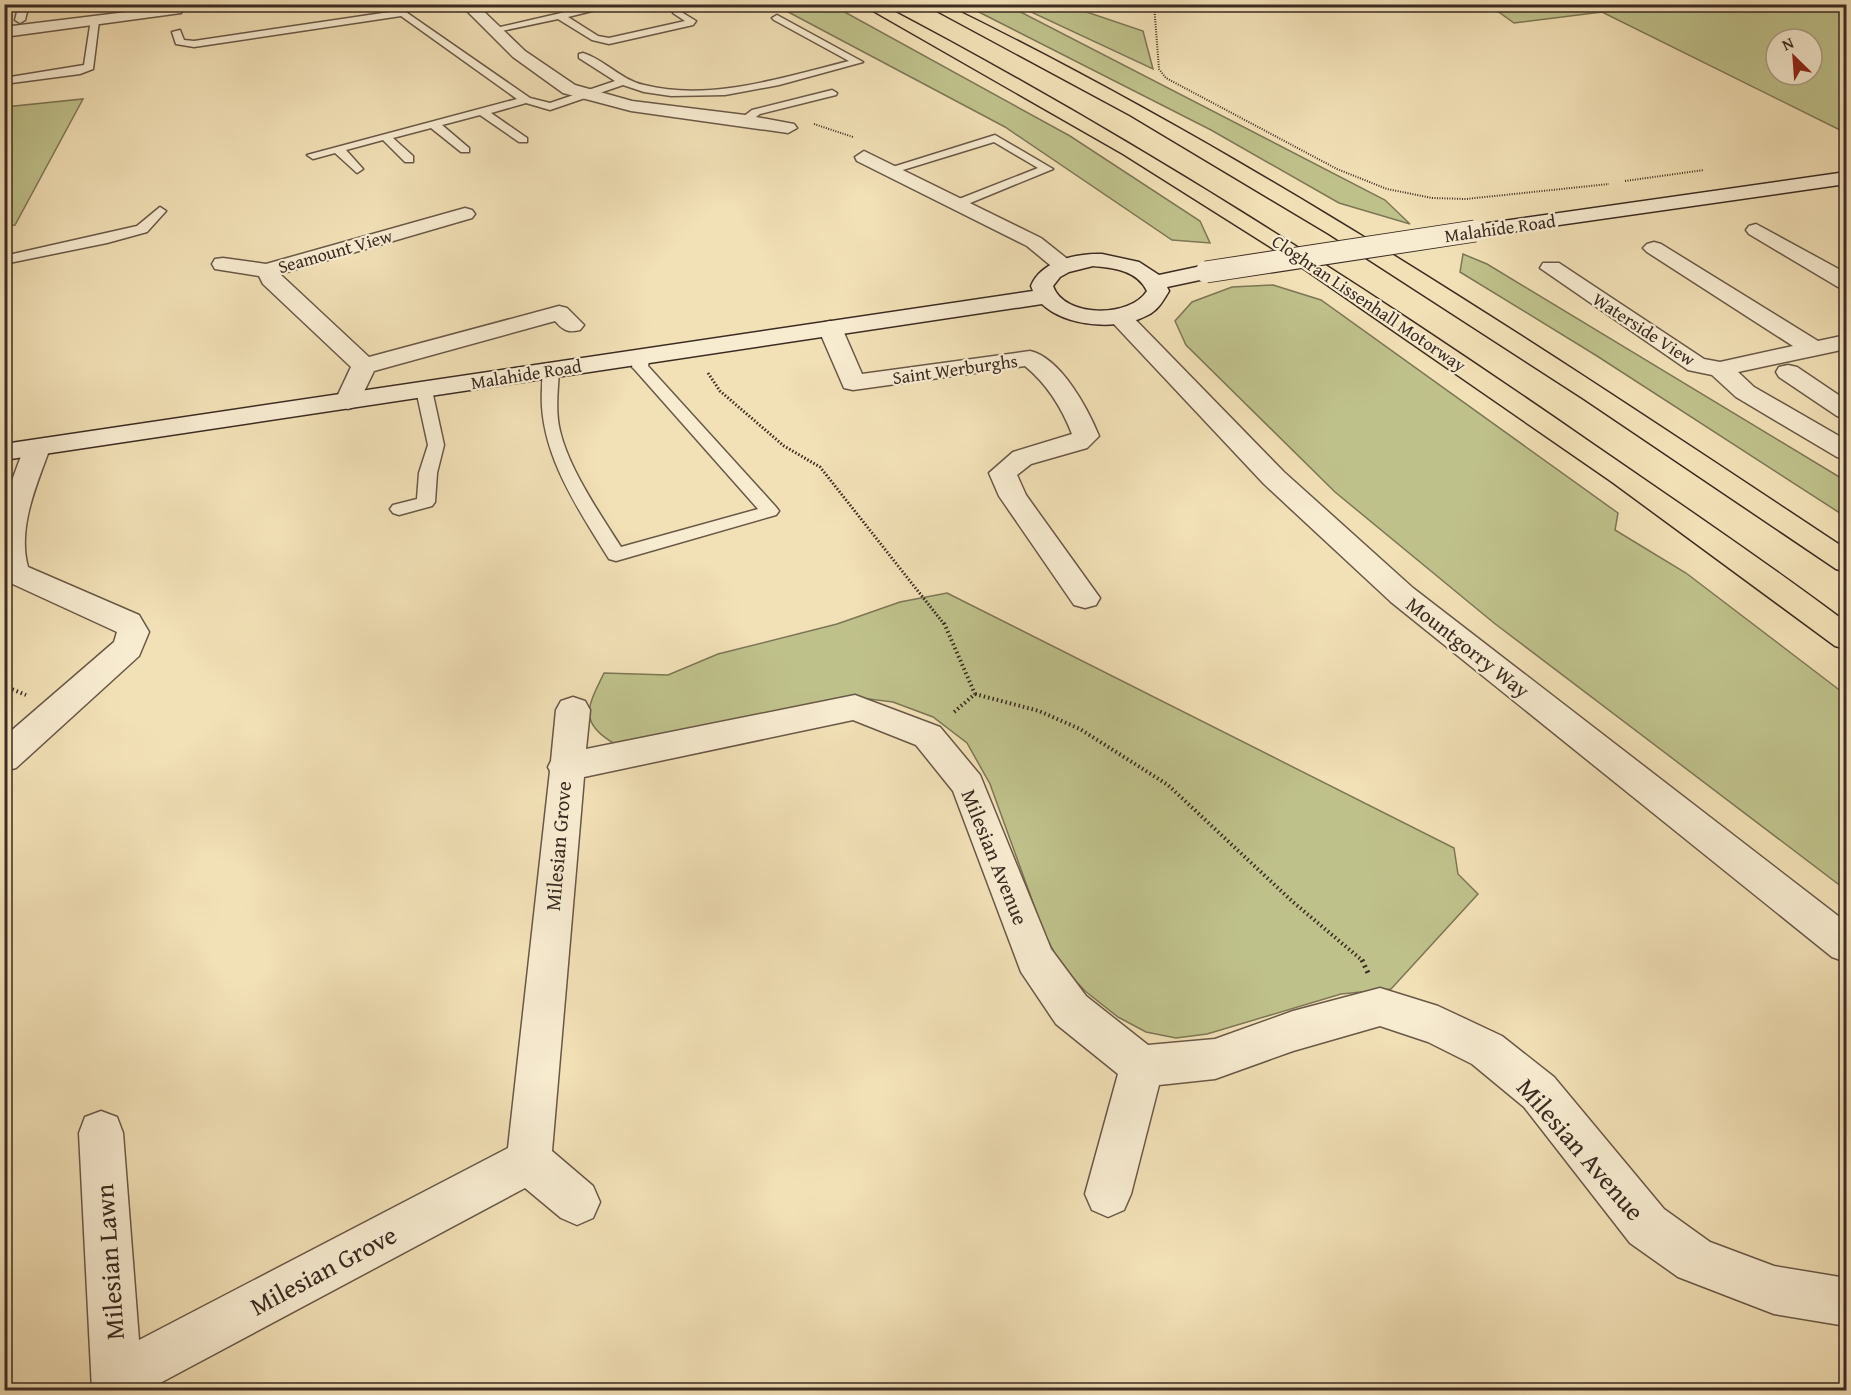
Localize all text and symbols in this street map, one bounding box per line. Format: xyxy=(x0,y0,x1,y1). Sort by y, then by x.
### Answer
north arrow xyxy=(1764,27,1824,87)
text: N xyxy=(1778,30,1798,57)
street label: Malahide Road xyxy=(1443,207,1558,249)
street label: Seamount View xyxy=(275,222,396,280)
street label: Cloghran Lissenhall Motorway xyxy=(1266,228,1472,378)
street label: Waterside View xyxy=(1587,286,1701,372)
street label: Saint Werburghs xyxy=(891,347,1019,391)
street label: Malahide Road xyxy=(469,352,584,396)
street label: Mountgorry Way xyxy=(1400,589,1537,706)
street label: Milesian Grove xyxy=(537,780,579,912)
street label: Milesian Avenue xyxy=(954,784,1036,930)
street label: Milesian Avenue xyxy=(1508,1069,1654,1229)
street label: Milesian Lawn xyxy=(84,1182,134,1341)
street label: Milesian Grove xyxy=(243,1215,403,1325)

